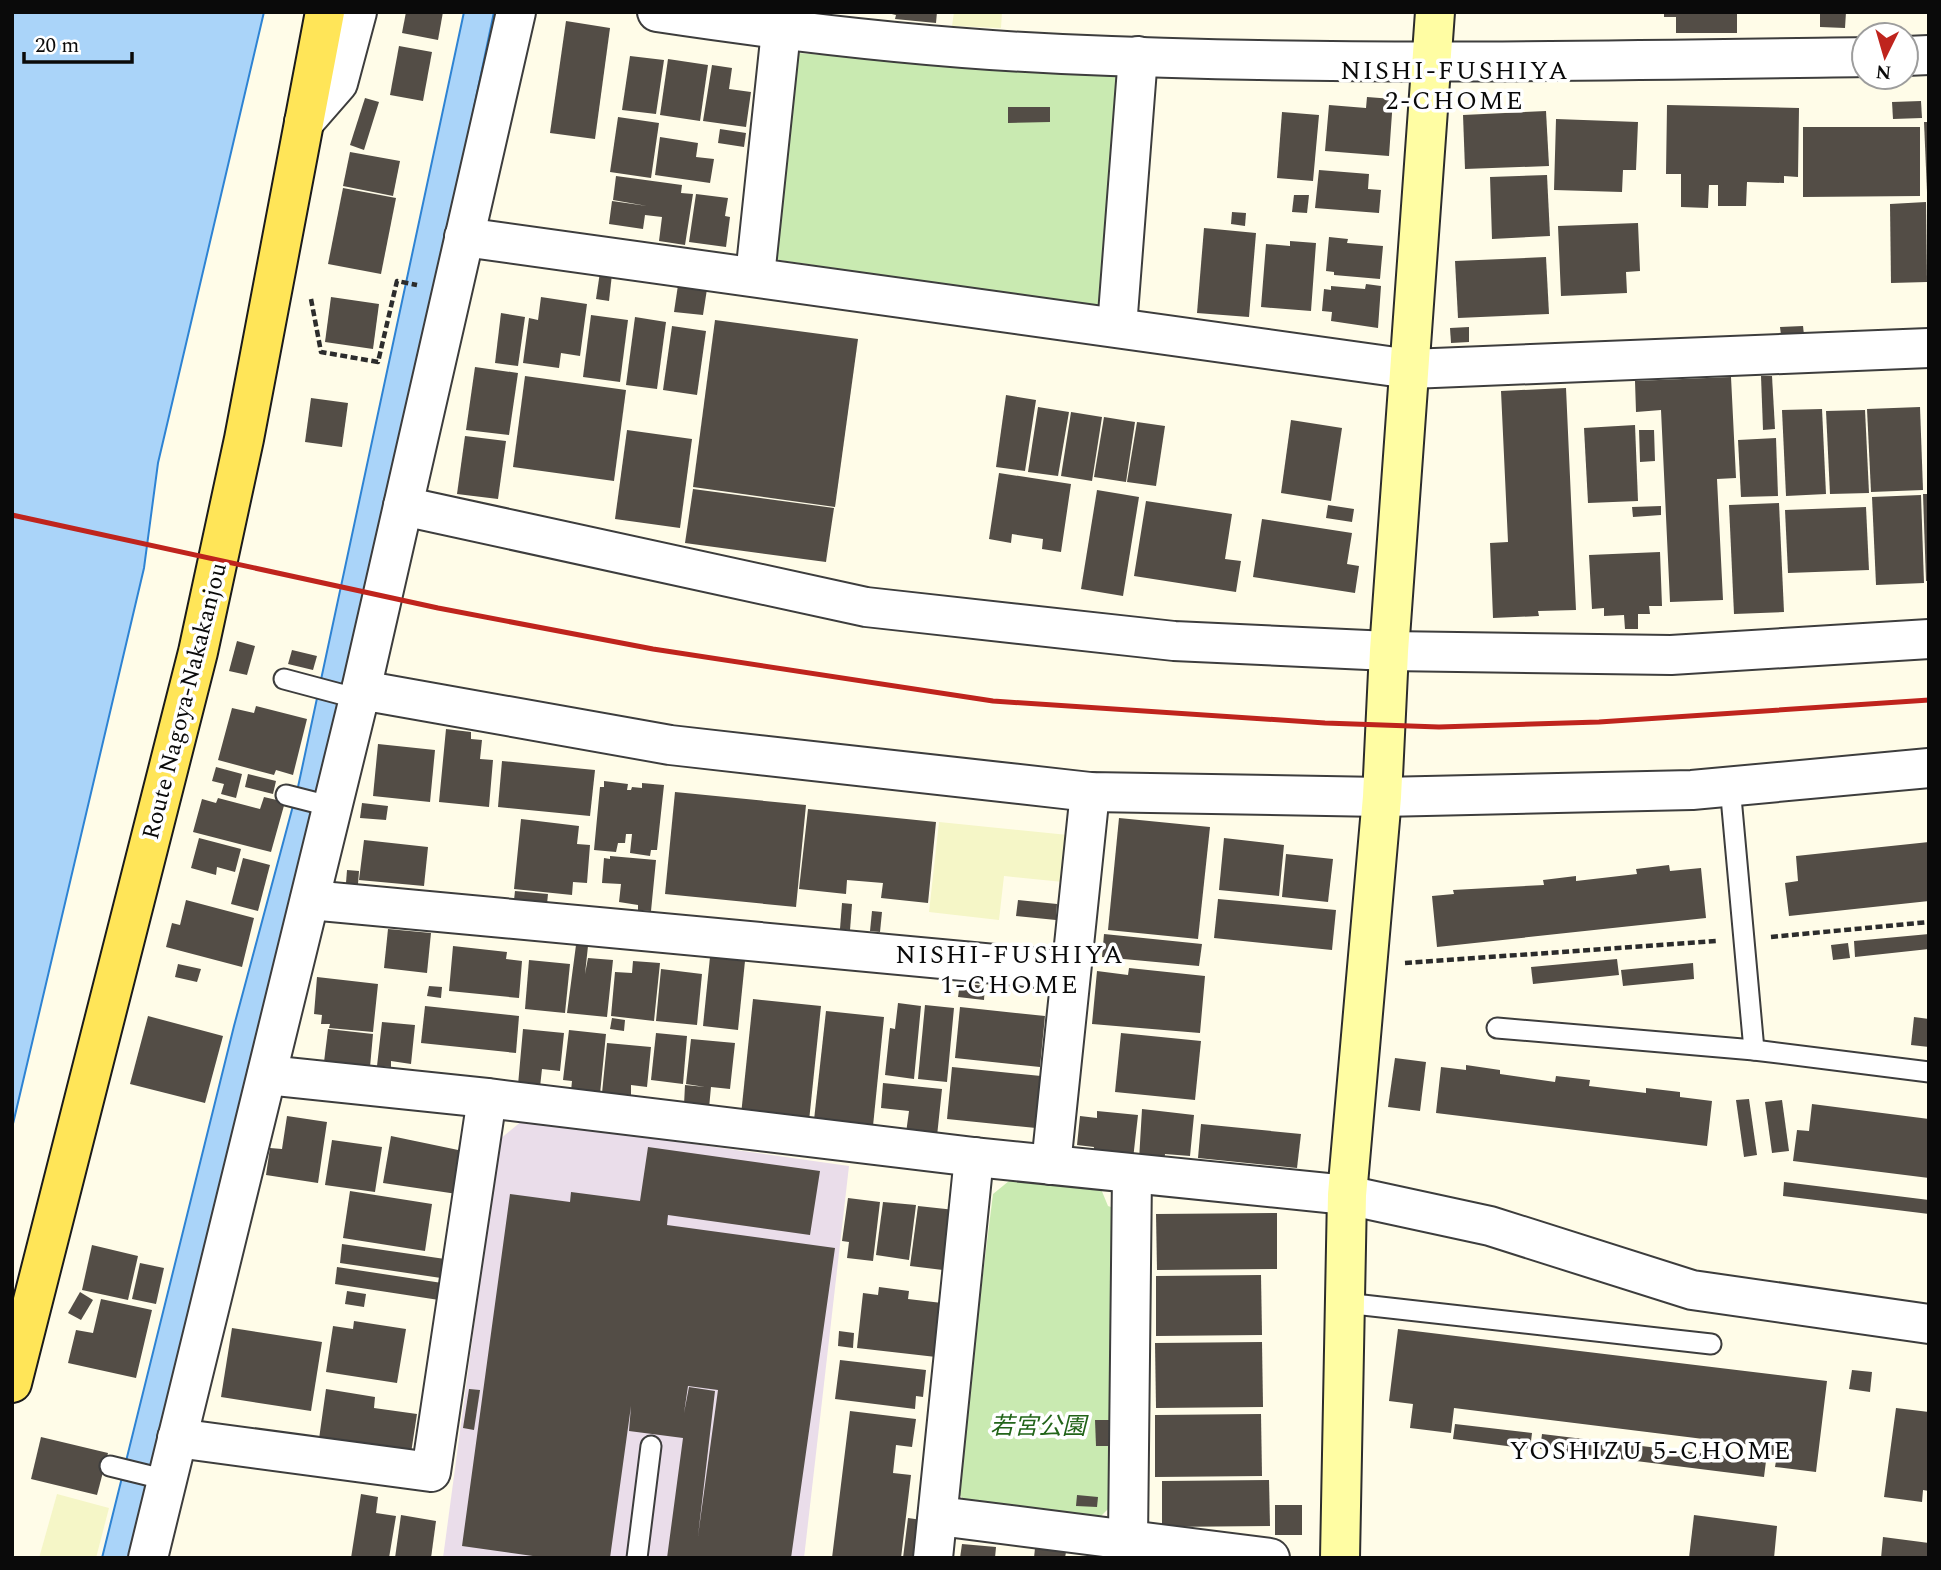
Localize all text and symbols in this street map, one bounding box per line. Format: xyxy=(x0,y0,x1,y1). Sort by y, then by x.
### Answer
scale bar xyxy=(24,21,133,65)
north arrow xyxy=(1850,21,1920,91)
text: 20 m xyxy=(35,30,79,62)
district label: NISHI-FUSHIYA 2-CHOME xyxy=(1340,51,1570,121)
text: N xyxy=(1875,56,1893,87)
street label: Route Nagoya-Nakakanjou xyxy=(133,559,237,844)
district label: NISHI-FUSHIYA 1-CHOME xyxy=(895,935,1125,1005)
park label: 若宮公園 xyxy=(990,1409,1089,1445)
district label: YOSHIZU 5-CHOME xyxy=(1509,1431,1793,1471)

